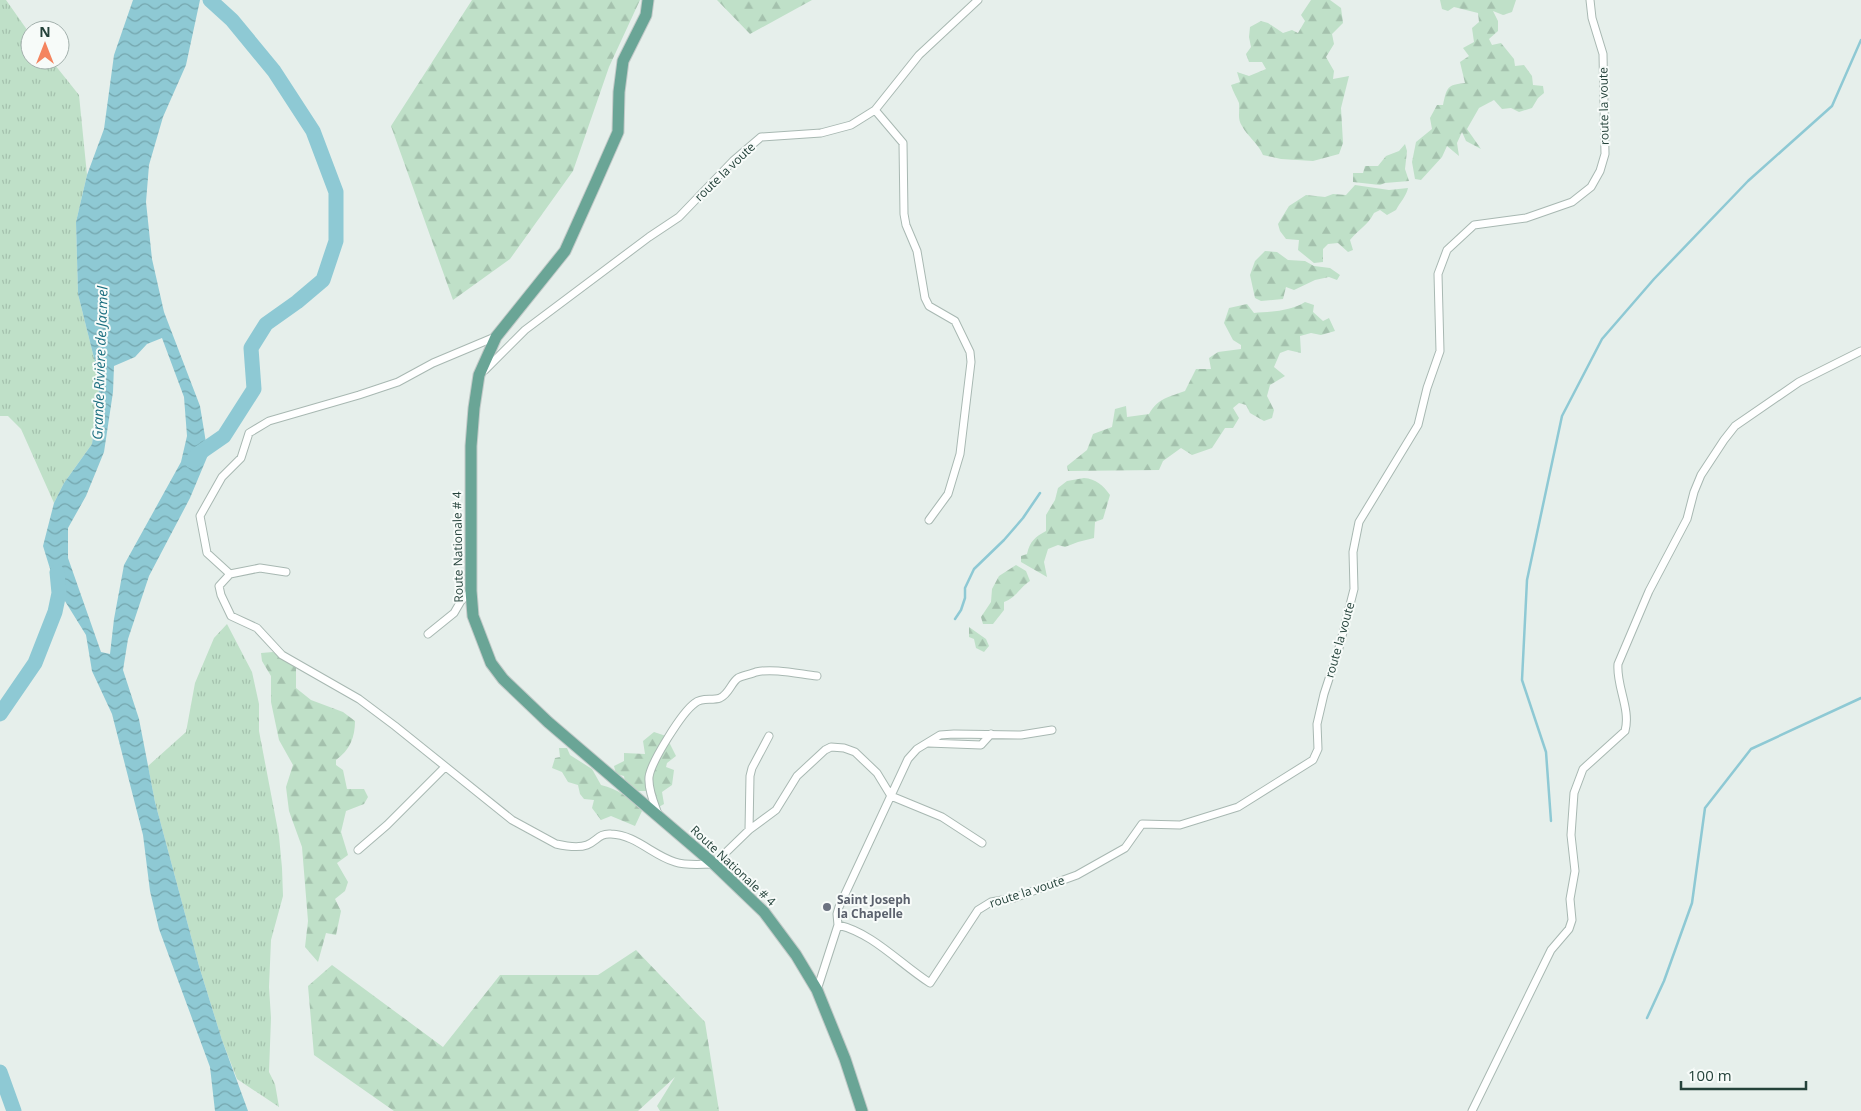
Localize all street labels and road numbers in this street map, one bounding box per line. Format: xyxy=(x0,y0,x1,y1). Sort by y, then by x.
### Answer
street label: route la voute xyxy=(1594,67,1613,145)
street label: route la voute xyxy=(691,138,759,205)
street label: Route Nationale # 4 xyxy=(448,491,467,603)
street label: route la voute xyxy=(1321,600,1359,680)
street label: Route Nationale # 4 xyxy=(687,822,780,910)
street label: route la voute xyxy=(987,871,1067,912)

